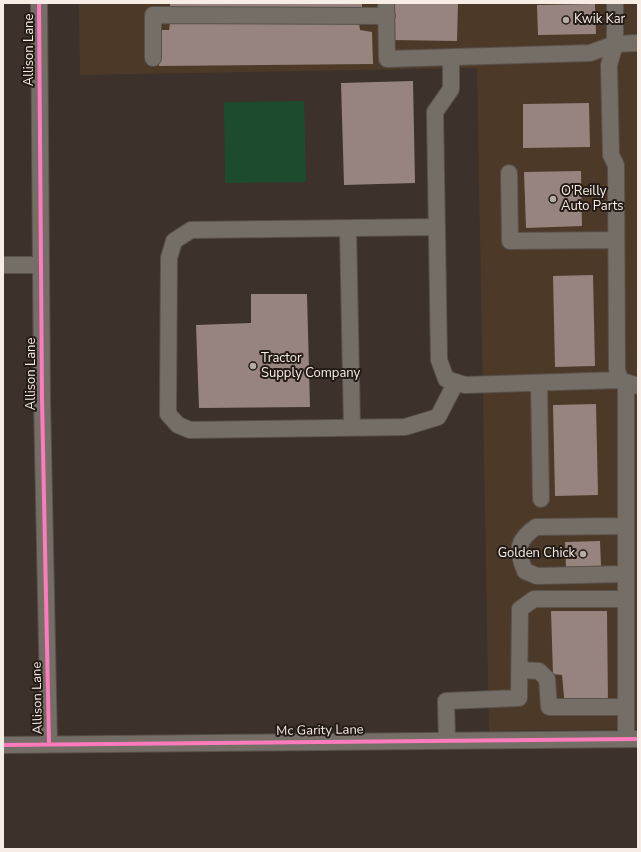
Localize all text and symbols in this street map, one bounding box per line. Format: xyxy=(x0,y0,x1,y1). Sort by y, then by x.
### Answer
place label: Kwik Kar xyxy=(574,12,625,28)
street label: Allison Lane xyxy=(22,14,38,86)
marker: Kwik Kar xyxy=(561,15,571,25)
place label: O'Reilly Auto Parts xyxy=(561,184,623,215)
marker: O'Reilly Auto Parts xyxy=(548,194,558,204)
street label: Allison Lane xyxy=(24,338,40,410)
place label: Tractor Supply Company xyxy=(261,351,360,382)
marker: Tractor Supply Company xyxy=(248,361,258,371)
place label: Golden Chick xyxy=(498,546,575,562)
marker: Golden Chick xyxy=(578,549,588,559)
street label: Allison Lane xyxy=(30,662,46,734)
street label: Mc Garity Lane xyxy=(276,722,364,740)

